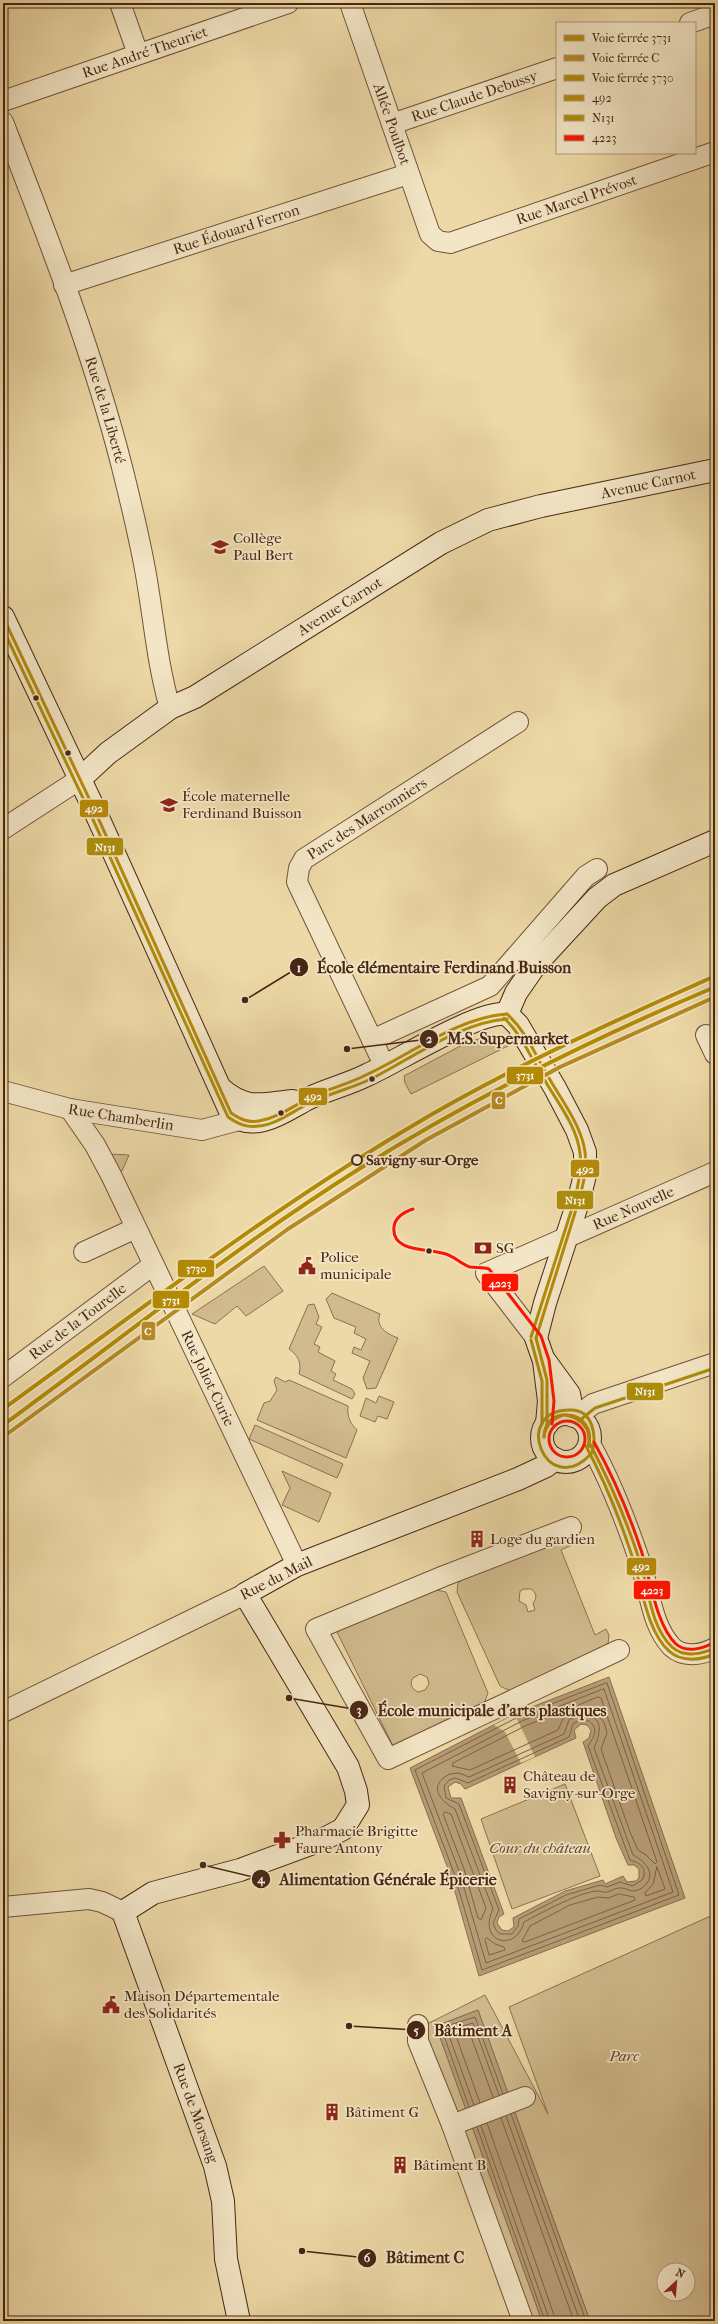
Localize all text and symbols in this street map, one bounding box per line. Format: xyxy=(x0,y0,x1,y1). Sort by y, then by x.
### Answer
street label: Rue André Theuriet xyxy=(80,22,211,82)
legend xyxy=(556,22,696,154)
text: Voie ferrée 3731 xyxy=(591,31,671,45)
text: Voie ferrée C xyxy=(591,51,659,65)
street label: Rue Claude Debussy xyxy=(409,66,541,126)
text: Voie ferrée 3730 xyxy=(591,71,674,85)
street label: Allée Poulbot xyxy=(369,80,415,168)
text: 492 xyxy=(592,91,612,105)
text: N131 xyxy=(592,111,615,125)
text: 4223 xyxy=(592,131,616,145)
street label: Rue Marcel Prévost xyxy=(514,170,640,229)
street label: Rue Édouard Ferron xyxy=(171,201,302,258)
street label: Rue de la Liberté xyxy=(81,354,130,466)
street label: Avenue Carnot xyxy=(598,465,698,503)
place label: Collège Paul Bert xyxy=(233,529,294,564)
school or university icon: Collège Paul Bert xyxy=(210,537,230,557)
street label: Avenue Carnot xyxy=(293,573,386,640)
unlabelled marker xyxy=(31,693,41,703)
unlabelled marker xyxy=(63,748,73,758)
street label: Parc des Marronniers xyxy=(304,774,430,864)
place label: École maternelle Ferdinand Buisson xyxy=(182,787,302,822)
school or university icon: École maternelle Ferdinand Buisson xyxy=(159,795,179,815)
line badge: 492 xyxy=(79,799,109,818)
text: 492 xyxy=(84,802,103,815)
line badge: N131 xyxy=(86,837,124,856)
text: N131 xyxy=(95,841,115,854)
callout: École élémentaire Ferdinand Buisson xyxy=(289,953,579,981)
text: École élémentaire Ferdinand Buisson xyxy=(317,957,572,977)
text: 1 xyxy=(297,961,301,975)
callout: M.S. Supermarket xyxy=(419,1025,577,1053)
text: M.S. Supermarket xyxy=(446,1029,569,1049)
text: 2 xyxy=(426,1032,433,1046)
line badge: 3731 xyxy=(506,1066,544,1085)
text: 3731 xyxy=(516,1069,534,1082)
unlabelled marker xyxy=(367,1074,377,1084)
line badge: 492 xyxy=(298,1087,328,1106)
text: 492 xyxy=(303,1090,322,1103)
line badge: C xyxy=(491,1091,506,1110)
text: C xyxy=(495,1094,503,1107)
street label: Rue Chamberlin xyxy=(67,1100,175,1134)
unlabelled marker xyxy=(276,1108,286,1118)
place label: Savigny-sur-Orge xyxy=(366,1151,479,1169)
marker: Savigny-sur-Orge xyxy=(351,1154,363,1166)
line badge: 492 xyxy=(570,1159,600,1178)
text: 492 xyxy=(575,1163,594,1176)
street label: Rue Nouvelle xyxy=(590,1182,677,1234)
line badge: N131 xyxy=(556,1190,594,1210)
text: N131 xyxy=(565,1194,585,1207)
bank icon: SG xyxy=(473,1238,493,1258)
place label: SG xyxy=(496,1239,515,1257)
unlabelled marker xyxy=(424,1246,434,1256)
place label: Police municipale xyxy=(320,1248,392,1283)
public building icon: Police municipale xyxy=(297,1256,317,1276)
line badge: 3730 xyxy=(177,1259,215,1278)
text: 3730 xyxy=(186,1262,206,1275)
line badge: 4223 xyxy=(481,1273,519,1292)
text: 4223 xyxy=(488,1277,512,1290)
street label: Rue de la Tourelle xyxy=(25,1279,130,1364)
line badge: 3731 xyxy=(152,1290,190,1309)
text: 3731 xyxy=(162,1294,180,1307)
line badge: C xyxy=(141,1321,156,1341)
text: C xyxy=(144,1325,152,1338)
street label: Rue Joliot-Curie xyxy=(177,1327,239,1430)
line badge: N131 xyxy=(626,1382,664,1401)
text: N131 xyxy=(635,1385,655,1398)
building icon: Loge du gardien xyxy=(467,1529,487,1549)
place label: Loge du gardien xyxy=(490,1530,595,1548)
street label: Rue du Mail xyxy=(237,1552,315,1604)
line badge: 492 xyxy=(626,1557,657,1576)
text: 492 xyxy=(631,1560,650,1573)
line badge: 4223 xyxy=(633,1580,671,1600)
text: 4223 xyxy=(640,1584,664,1597)
callout: École municipale d'arts plastiques xyxy=(349,1696,614,1724)
text: École municipale d'arts plastiques xyxy=(377,1700,607,1721)
text: 3 xyxy=(357,1703,362,1718)
place label: Château de Savigny-sur-Orge xyxy=(523,1767,636,1802)
building icon: Château de Savigny-sur-Orge xyxy=(500,1775,520,1795)
place label: Pharmacie Brigitte Faure Antony xyxy=(295,1822,418,1857)
pharmacy icon: Pharmacie Brigitte Faure Antony xyxy=(272,1830,292,1850)
park label: Cour du château xyxy=(489,1839,591,1857)
callout: Alimentation Générale Épicerie xyxy=(251,1865,504,1893)
text: Alimentation Générale Épicerie xyxy=(278,1869,497,1890)
text: 4 xyxy=(256,1872,265,1887)
place label: Maison Départementale des Solidarités xyxy=(124,1987,280,2022)
public building icon: Maison Départementale des Solidarités xyxy=(101,1995,121,2015)
callout: Bâtiment A xyxy=(406,2016,520,2044)
text: Bâtiment A xyxy=(434,2021,513,2040)
text: 5 xyxy=(413,2024,419,2038)
park label: Parc xyxy=(608,2047,639,2065)
street label: Rue de Morsang xyxy=(170,2061,223,2166)
building icon: Bâtiment G xyxy=(322,2102,342,2122)
place label: Bâtiment G xyxy=(345,2103,419,2121)
building icon: Bâtiment B xyxy=(390,2155,410,2175)
place label: Bâtiment B xyxy=(413,2156,486,2174)
callout: Bâtiment C xyxy=(357,2244,472,2272)
text: Bâtiment C xyxy=(386,2248,464,2267)
text: 6 xyxy=(364,2251,371,2265)
north arrow xyxy=(656,2262,696,2302)
text: N xyxy=(674,2266,687,2281)

